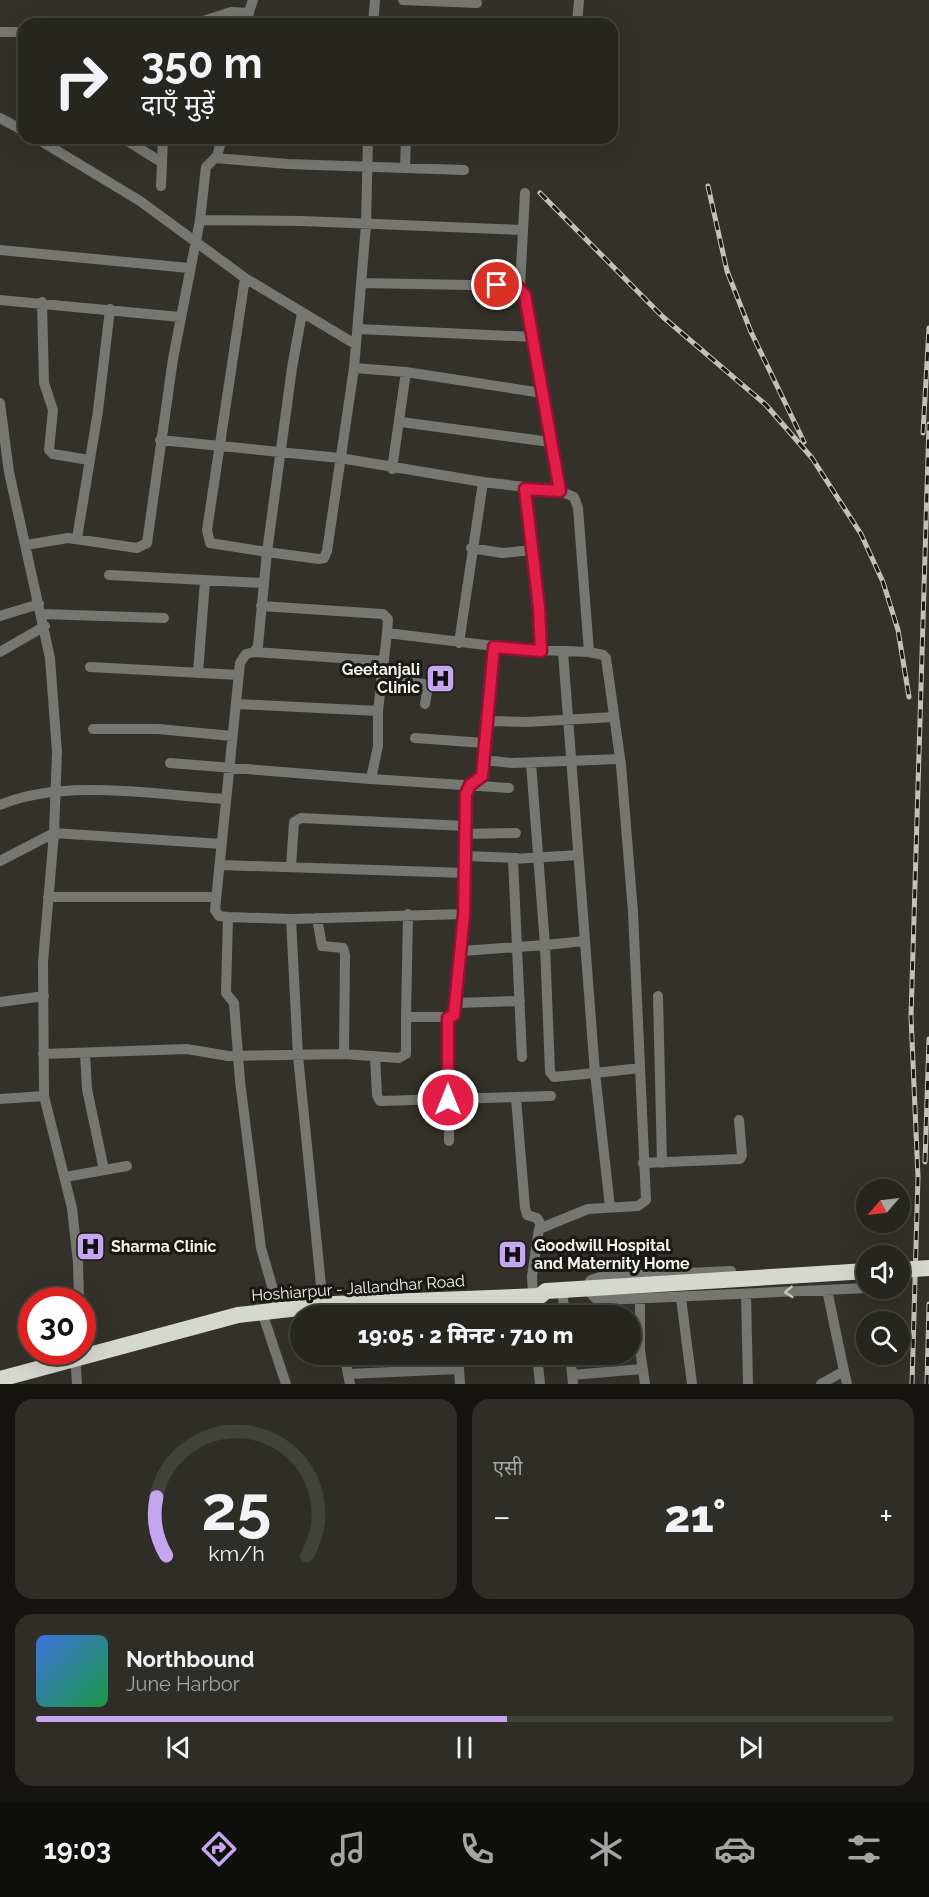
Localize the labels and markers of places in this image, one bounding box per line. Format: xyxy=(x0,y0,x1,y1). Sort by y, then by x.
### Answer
pin xyxy=(471,259,522,310)
place label: Geetanjali Clinic xyxy=(342,660,420,697)
hospital icon: Geetanjali Clinic xyxy=(425,662,457,694)
hospital icon: Sharma Clinic xyxy=(74,1230,106,1262)
place label: Goodwill Hospital and Maternity Home xyxy=(534,1236,690,1273)
place label: Sharma Clinic xyxy=(111,1237,217,1256)
hospital icon: Goodwill Hospital and Maternity Home xyxy=(497,1238,529,1270)

